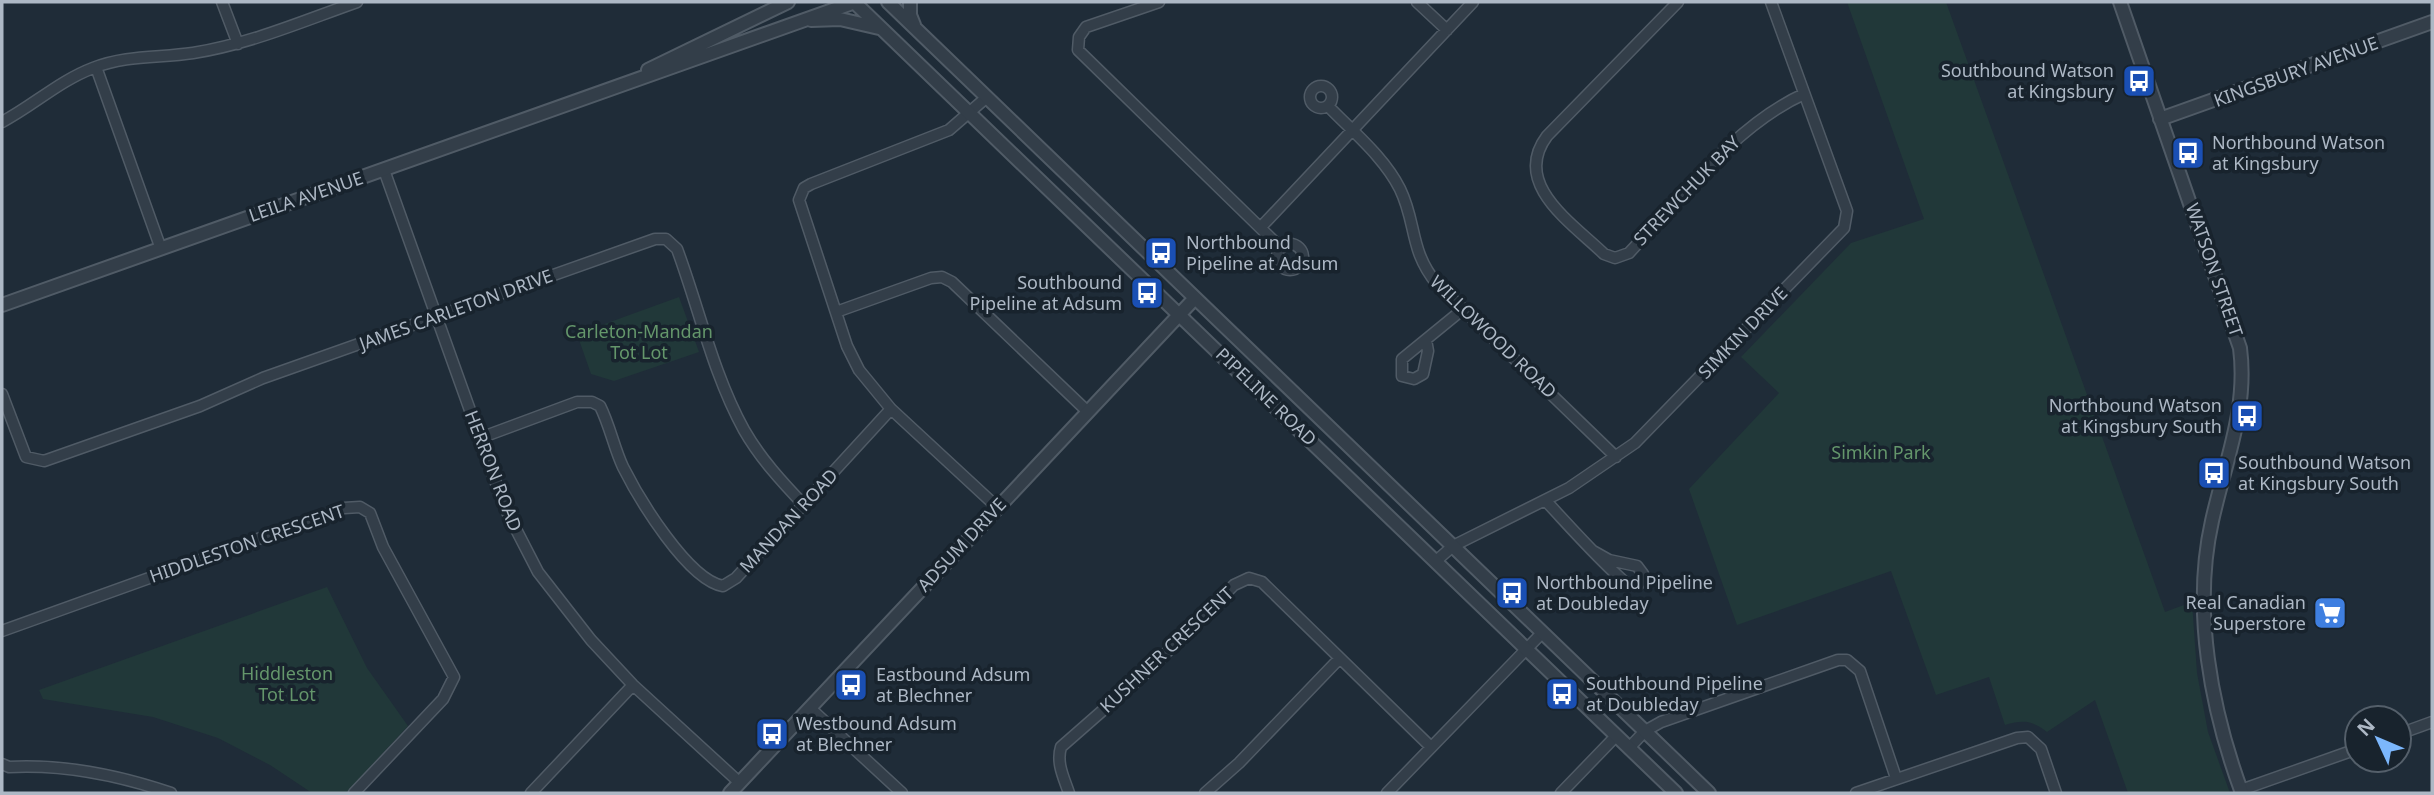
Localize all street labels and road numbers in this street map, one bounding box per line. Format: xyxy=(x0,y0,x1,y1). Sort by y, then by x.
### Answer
street label: KINGSBURY AVENUE xyxy=(2210,30,2381,112)
street label: STREWCHUK BAY xyxy=(1628,130,1745,250)
street label: LEILA AVENUE xyxy=(245,165,366,227)
street label: WATSON STREET xyxy=(2181,200,2249,340)
street label: JAMES CARLETON DRIVE xyxy=(354,263,556,356)
street label: WILLOWOOD ROAD xyxy=(1425,270,1562,403)
street label: SIMKIN DRIVE xyxy=(1692,281,1792,384)
street label: PIPELINE ROAD xyxy=(1211,342,1322,451)
street label: HERRON ROAD xyxy=(460,407,528,535)
street label: MANDAN ROAD xyxy=(734,463,843,577)
street label: ADSUM DRIVE xyxy=(912,492,1011,596)
street label: HIDDLESTON CRESCENT xyxy=(146,498,347,588)
street label: KUSHNER CRESCENT xyxy=(1094,581,1238,718)

